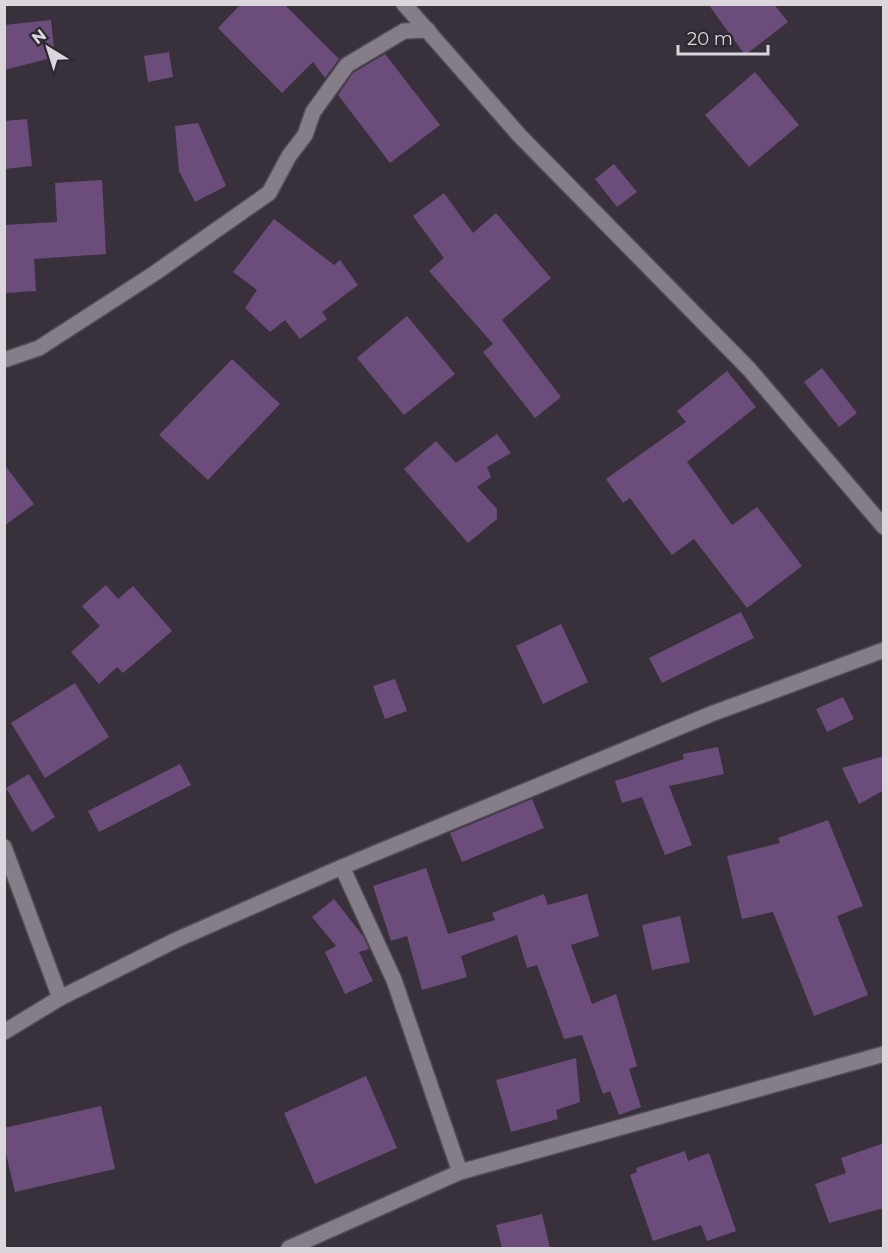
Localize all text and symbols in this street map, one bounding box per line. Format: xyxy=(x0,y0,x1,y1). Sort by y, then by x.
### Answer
north arrow xyxy=(18,18,78,78)
scale bar xyxy=(678,18,768,56)
text: N xyxy=(28,25,50,48)
text: 20 m xyxy=(687,28,733,50)

